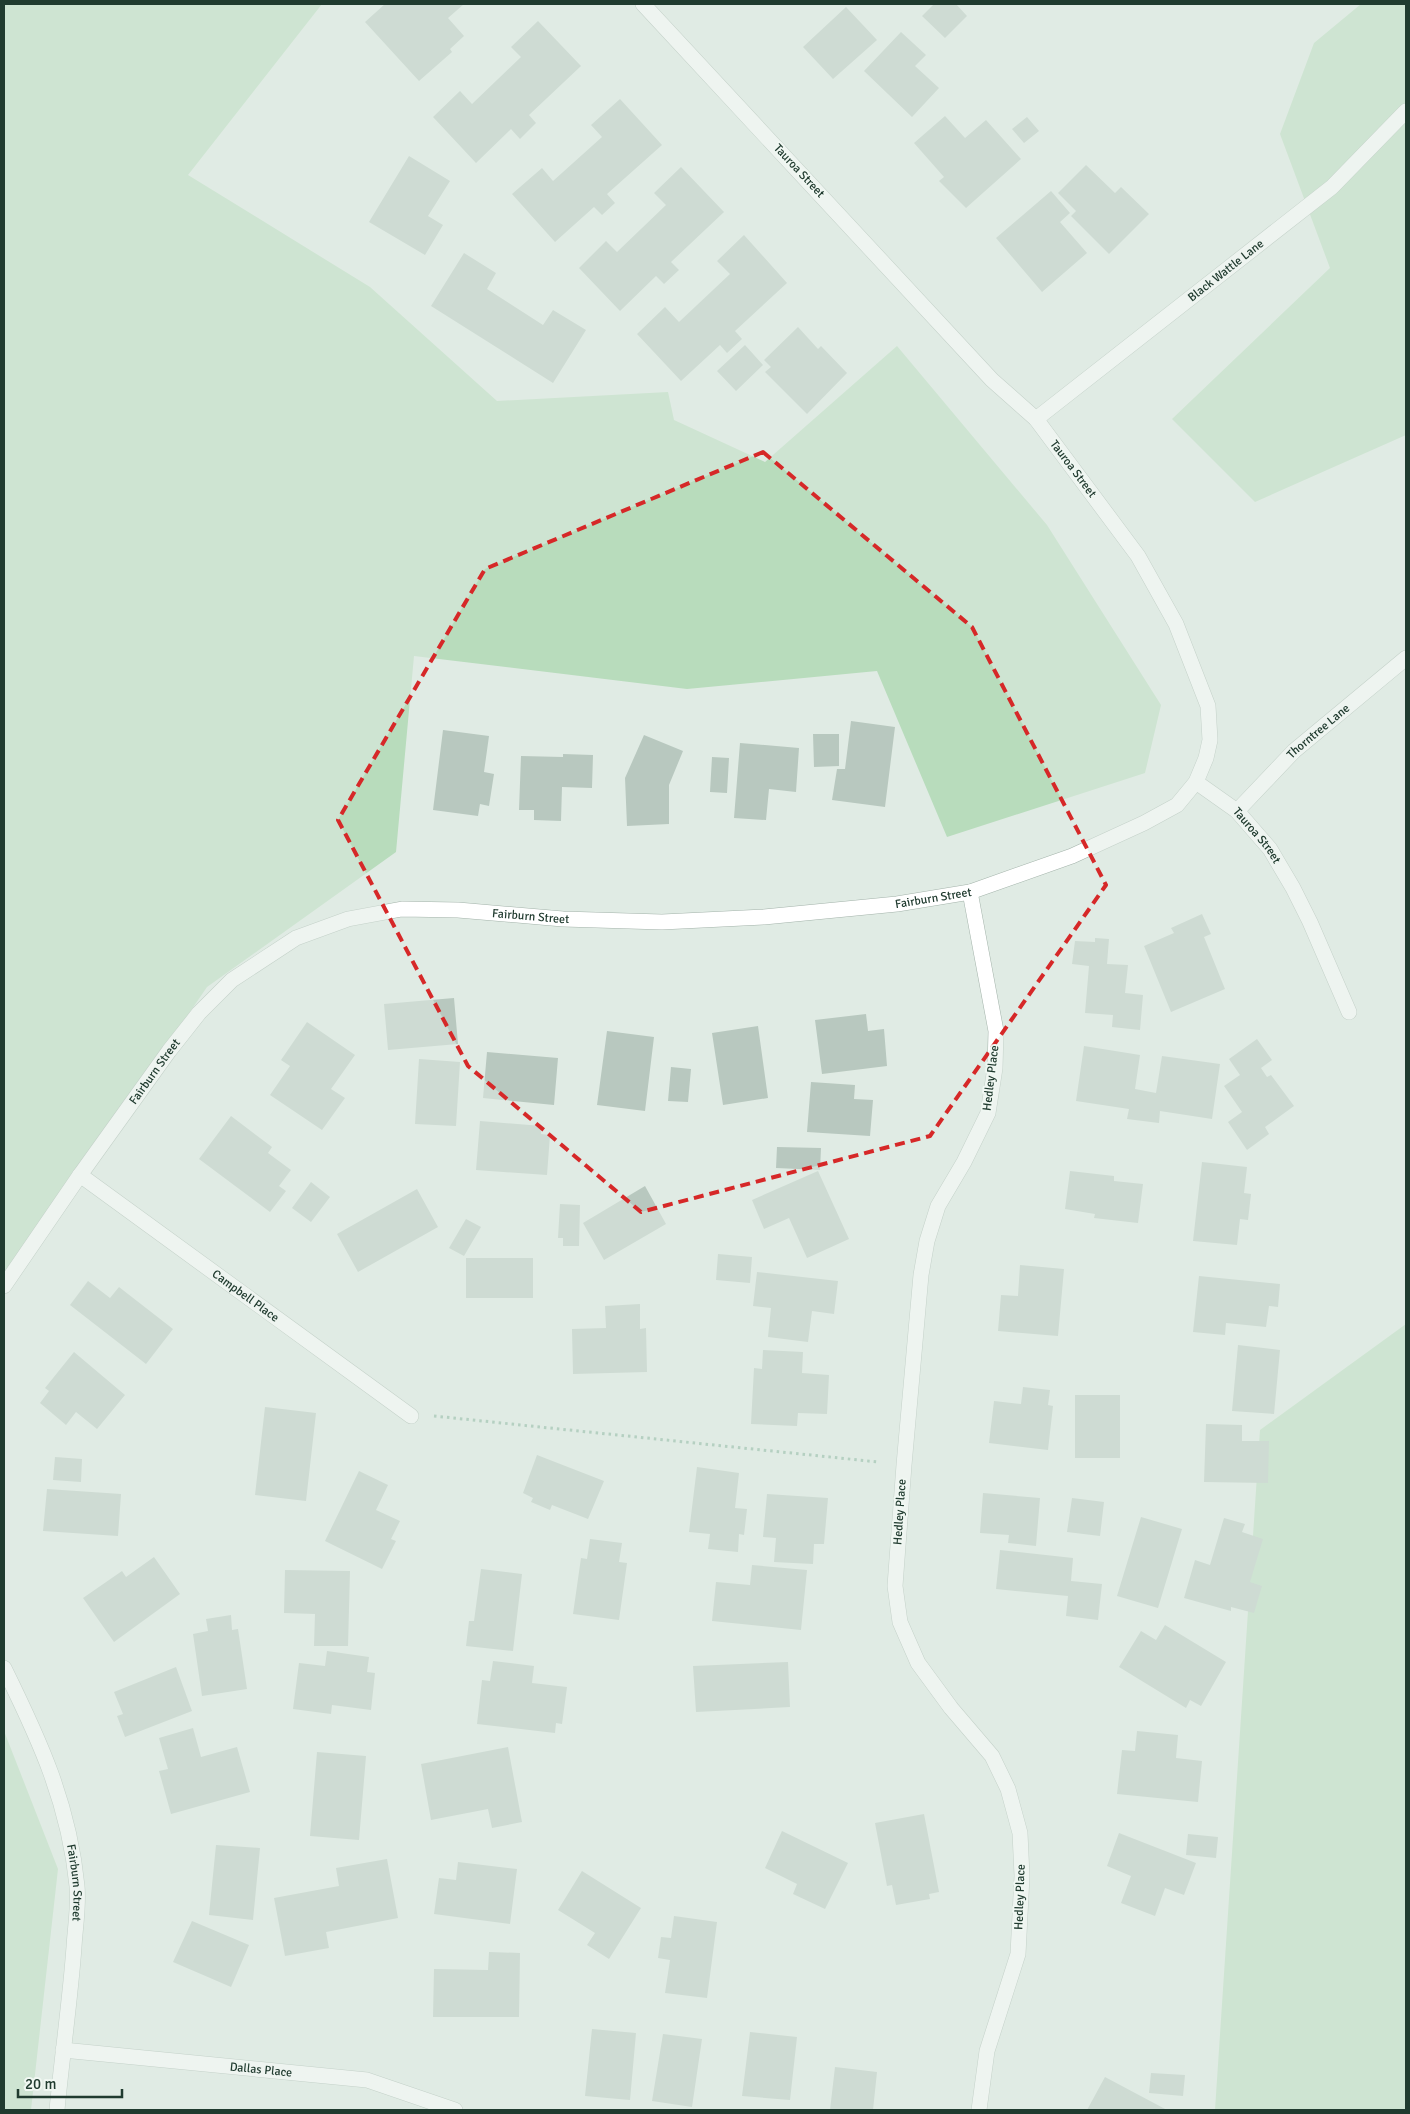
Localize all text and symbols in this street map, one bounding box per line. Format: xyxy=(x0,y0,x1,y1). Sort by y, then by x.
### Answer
street label: Tauroa Street xyxy=(770,141,828,201)
street label: Black Wattle Lane xyxy=(1185,236,1267,305)
street label: Tauroa Street xyxy=(1047,437,1099,501)
street label: Thorntree Lane xyxy=(1283,700,1353,762)
street label: Tauroa Street xyxy=(1230,804,1284,866)
street label: Fairburn Street xyxy=(894,884,973,912)
street label: Fairburn Street xyxy=(491,905,570,927)
street label: Fairburn Street xyxy=(126,1036,183,1107)
street label: Hedley Place xyxy=(980,1044,1002,1112)
street label: Campbell Place xyxy=(209,1266,282,1325)
street label: Hedley Place xyxy=(890,1479,910,1545)
street label: Fairburn Street xyxy=(64,1843,85,1922)
street label: Hedley Place xyxy=(1011,1864,1029,1930)
street label: Dallas Place xyxy=(229,2059,293,2080)
scale bar xyxy=(18,2066,121,2098)
text: 20 m xyxy=(25,2075,56,2093)

